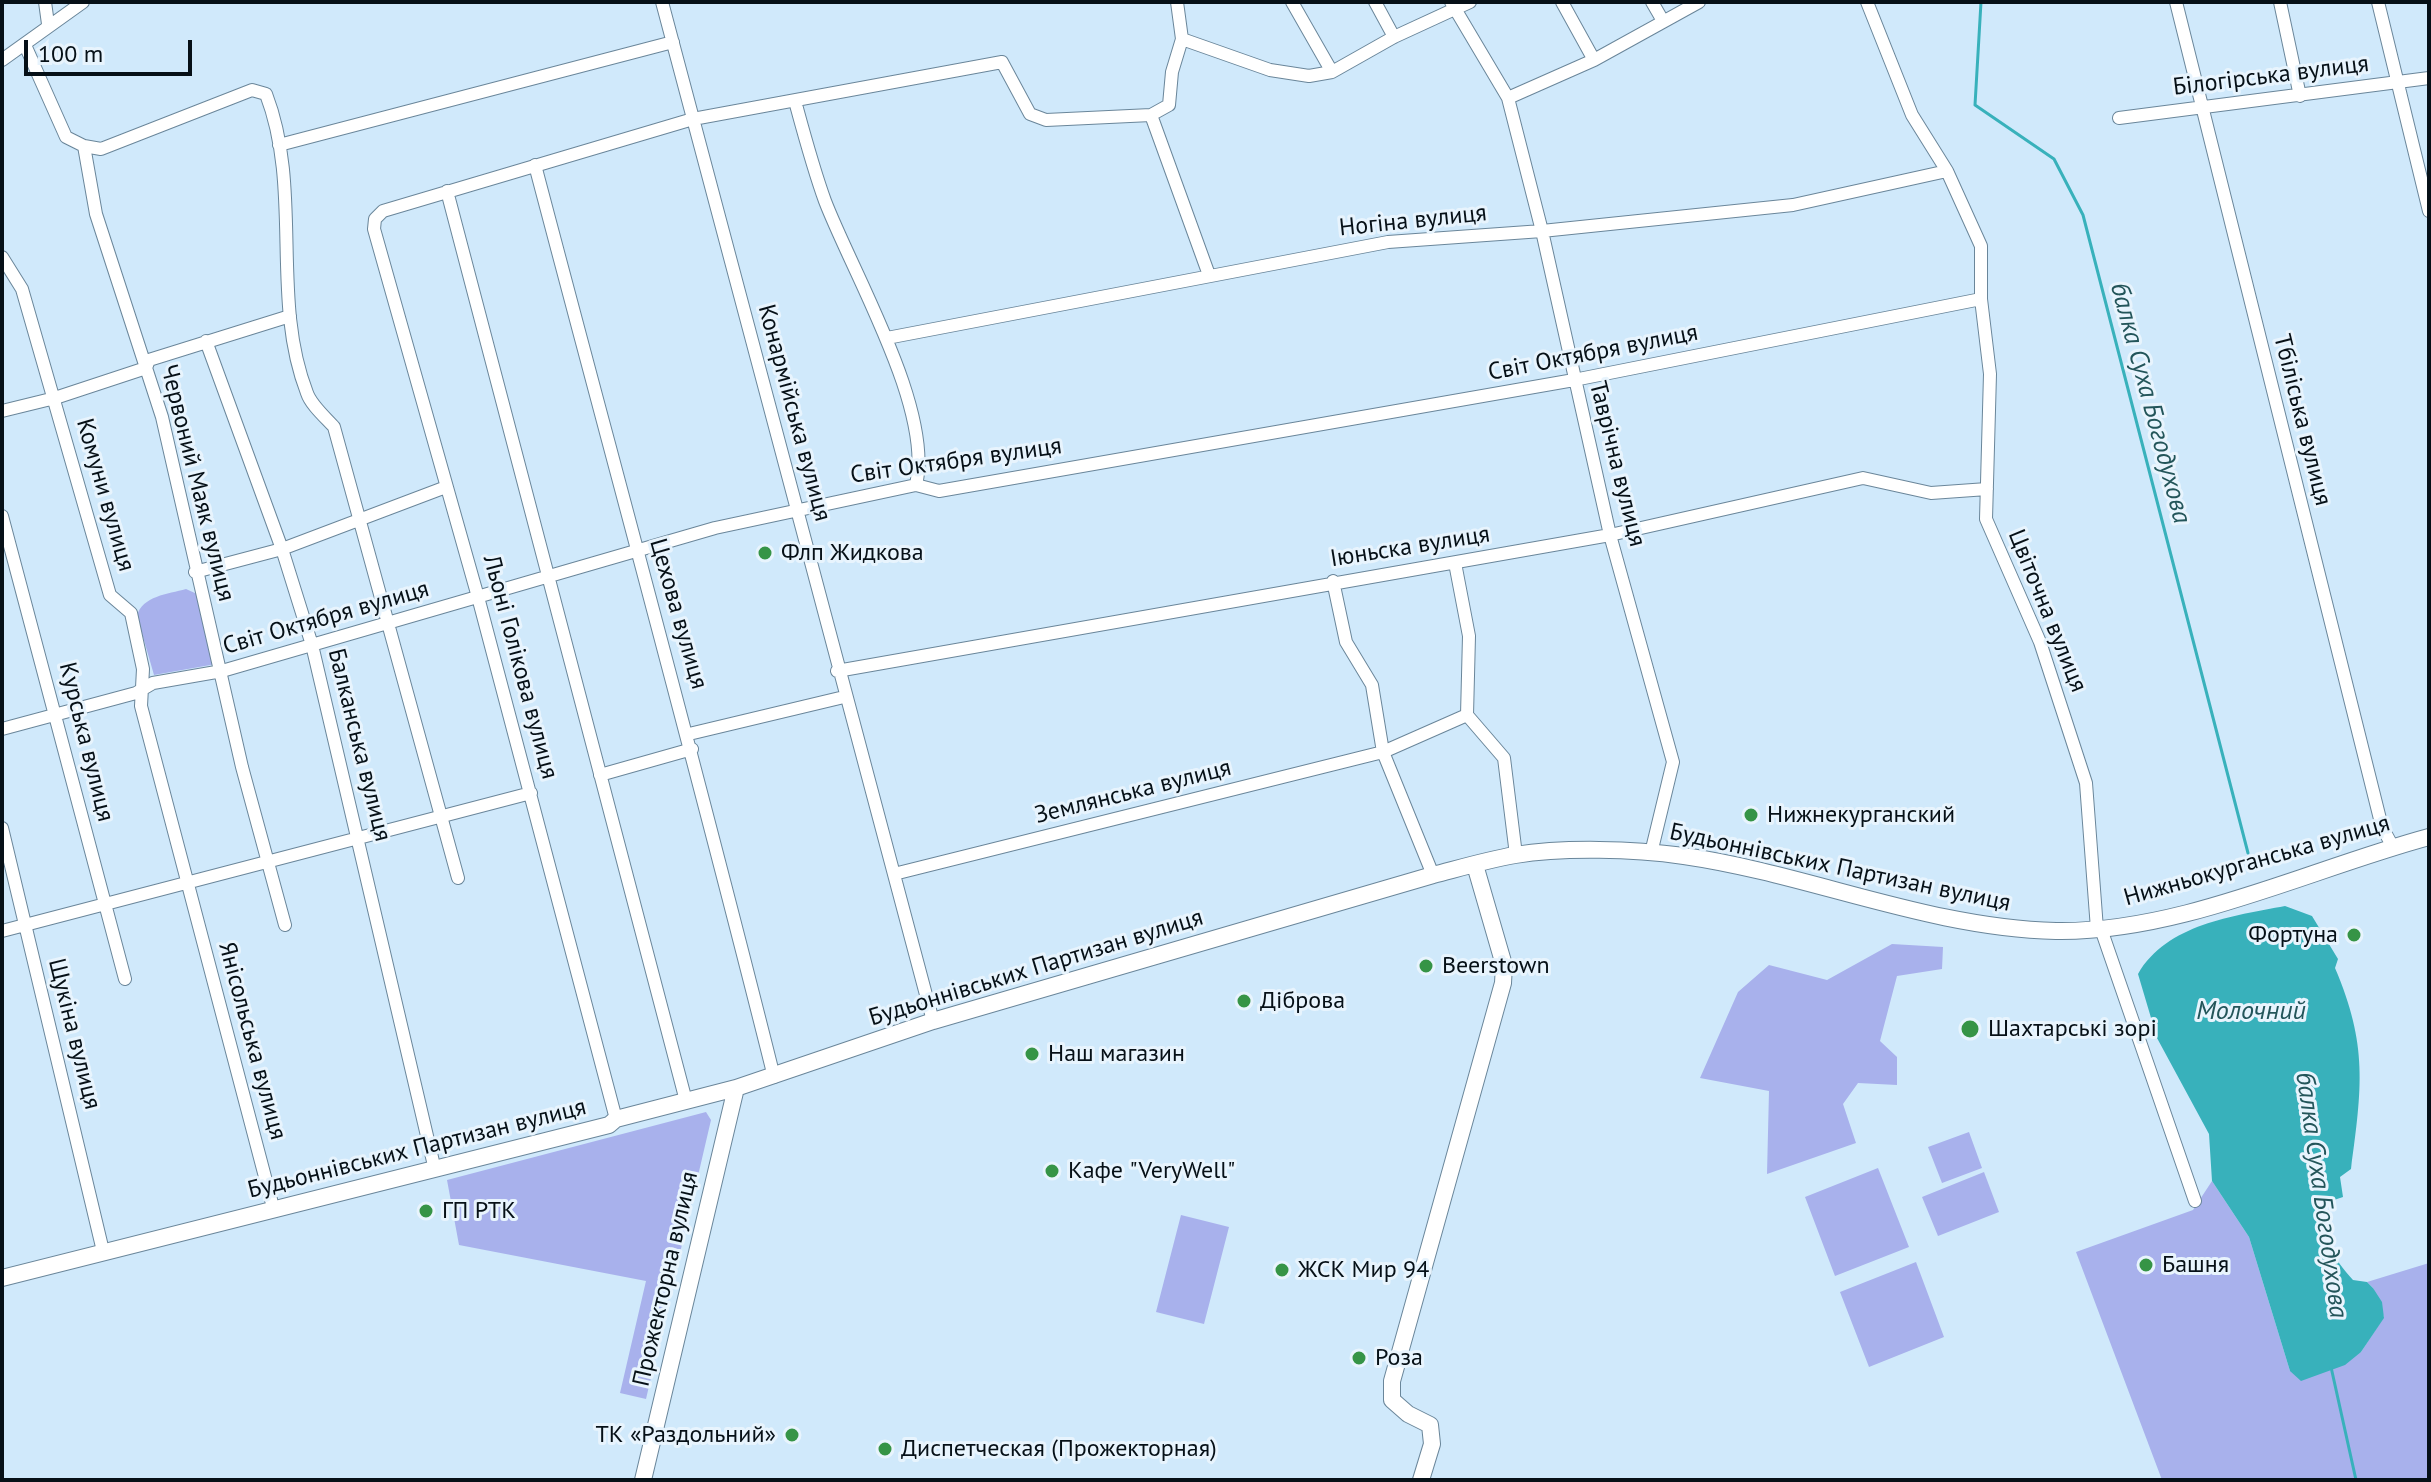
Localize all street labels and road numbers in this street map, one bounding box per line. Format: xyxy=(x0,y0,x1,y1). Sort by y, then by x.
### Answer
street label: Білогірська вулиця xyxy=(2171,50,2371,102)
street label: Ногіна вулиця xyxy=(1338,199,1488,243)
street label: Конармійська вулиця xyxy=(751,302,837,524)
street label: Світ Октября вулиця xyxy=(1486,319,1700,387)
street label: Тбіліська вулиця xyxy=(2267,331,2337,509)
street label: Червоний Маяк вулиця xyxy=(154,362,240,604)
street label: Таврічна вулиця xyxy=(1583,378,1651,550)
street label: Комуни вулиця xyxy=(69,415,141,575)
street label: Світ Октября вулиця xyxy=(848,432,1064,490)
street label: Iюньска вулиця xyxy=(1328,520,1492,574)
street label: Цвiточна вулиця xyxy=(2001,526,2093,696)
street label: Цехова вулиця xyxy=(643,535,713,693)
street label: Льоні Голікова вулиця xyxy=(476,552,564,782)
street label: Світ Октября вулиця xyxy=(220,575,432,661)
street label: Балканська вулиця xyxy=(321,646,397,844)
street label: Курська вулиця xyxy=(52,659,120,825)
street label: Землянська вулиця xyxy=(1032,754,1234,830)
street label: Нижньокурганська вулиця xyxy=(2121,809,2393,913)
street label: Будьоннівських Партизан вулиця xyxy=(1667,818,2013,918)
street label: Будьоннівських Партизан вулиця xyxy=(865,903,1207,1033)
street label: Янісольська вулиця xyxy=(212,939,292,1143)
street label: Щукіна вулиця xyxy=(41,956,107,1112)
street label: Будьоннівських Партизан вулиця xyxy=(245,1093,589,1205)
street label: Прожекторна вулиця xyxy=(627,1169,705,1389)

